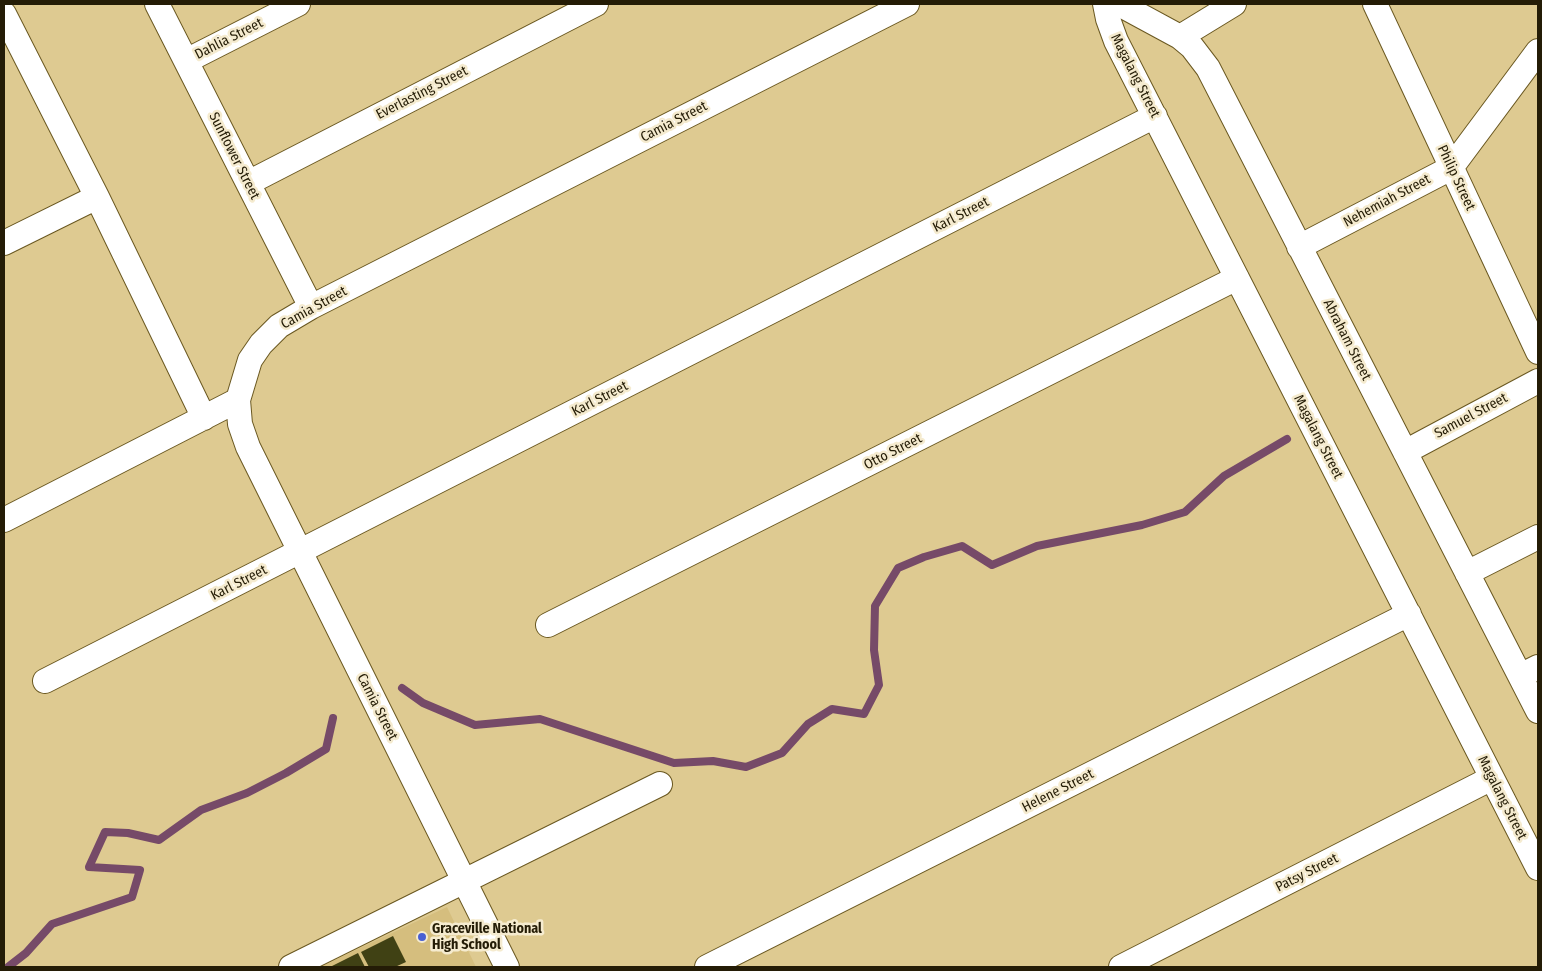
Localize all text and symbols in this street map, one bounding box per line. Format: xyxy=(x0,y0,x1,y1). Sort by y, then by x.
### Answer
street label: Dahlia Street xyxy=(192,15,266,63)
street label: Magalang Street xyxy=(1107,31,1163,121)
street label: Everlasting Street xyxy=(373,63,471,123)
street label: Camia Street xyxy=(638,98,710,146)
street label: Sunflower Street xyxy=(205,110,263,202)
street label: Philip Street xyxy=(1434,143,1478,213)
street label: Nehemiah Street xyxy=(1341,171,1433,231)
street label: Karl Street xyxy=(930,194,992,236)
street label: Camia Street xyxy=(278,283,350,333)
street label: Abraham Street xyxy=(1319,297,1375,383)
street label: Karl Street xyxy=(569,378,631,420)
street label: Samuel Street xyxy=(1432,390,1510,442)
street label: Magalang Street xyxy=(1290,392,1346,482)
street label: Otto Street xyxy=(861,430,925,474)
street label: Karl Street xyxy=(208,562,270,604)
street label: Camia Street xyxy=(353,671,401,743)
street label: Magalang Street xyxy=(1474,753,1530,843)
street label: Helene Street xyxy=(1019,766,1097,816)
street label: Patsy Street xyxy=(1273,850,1341,896)
place label: Graceville National High School xyxy=(432,921,542,954)
marker: Graceville National High School xyxy=(416,931,428,943)

